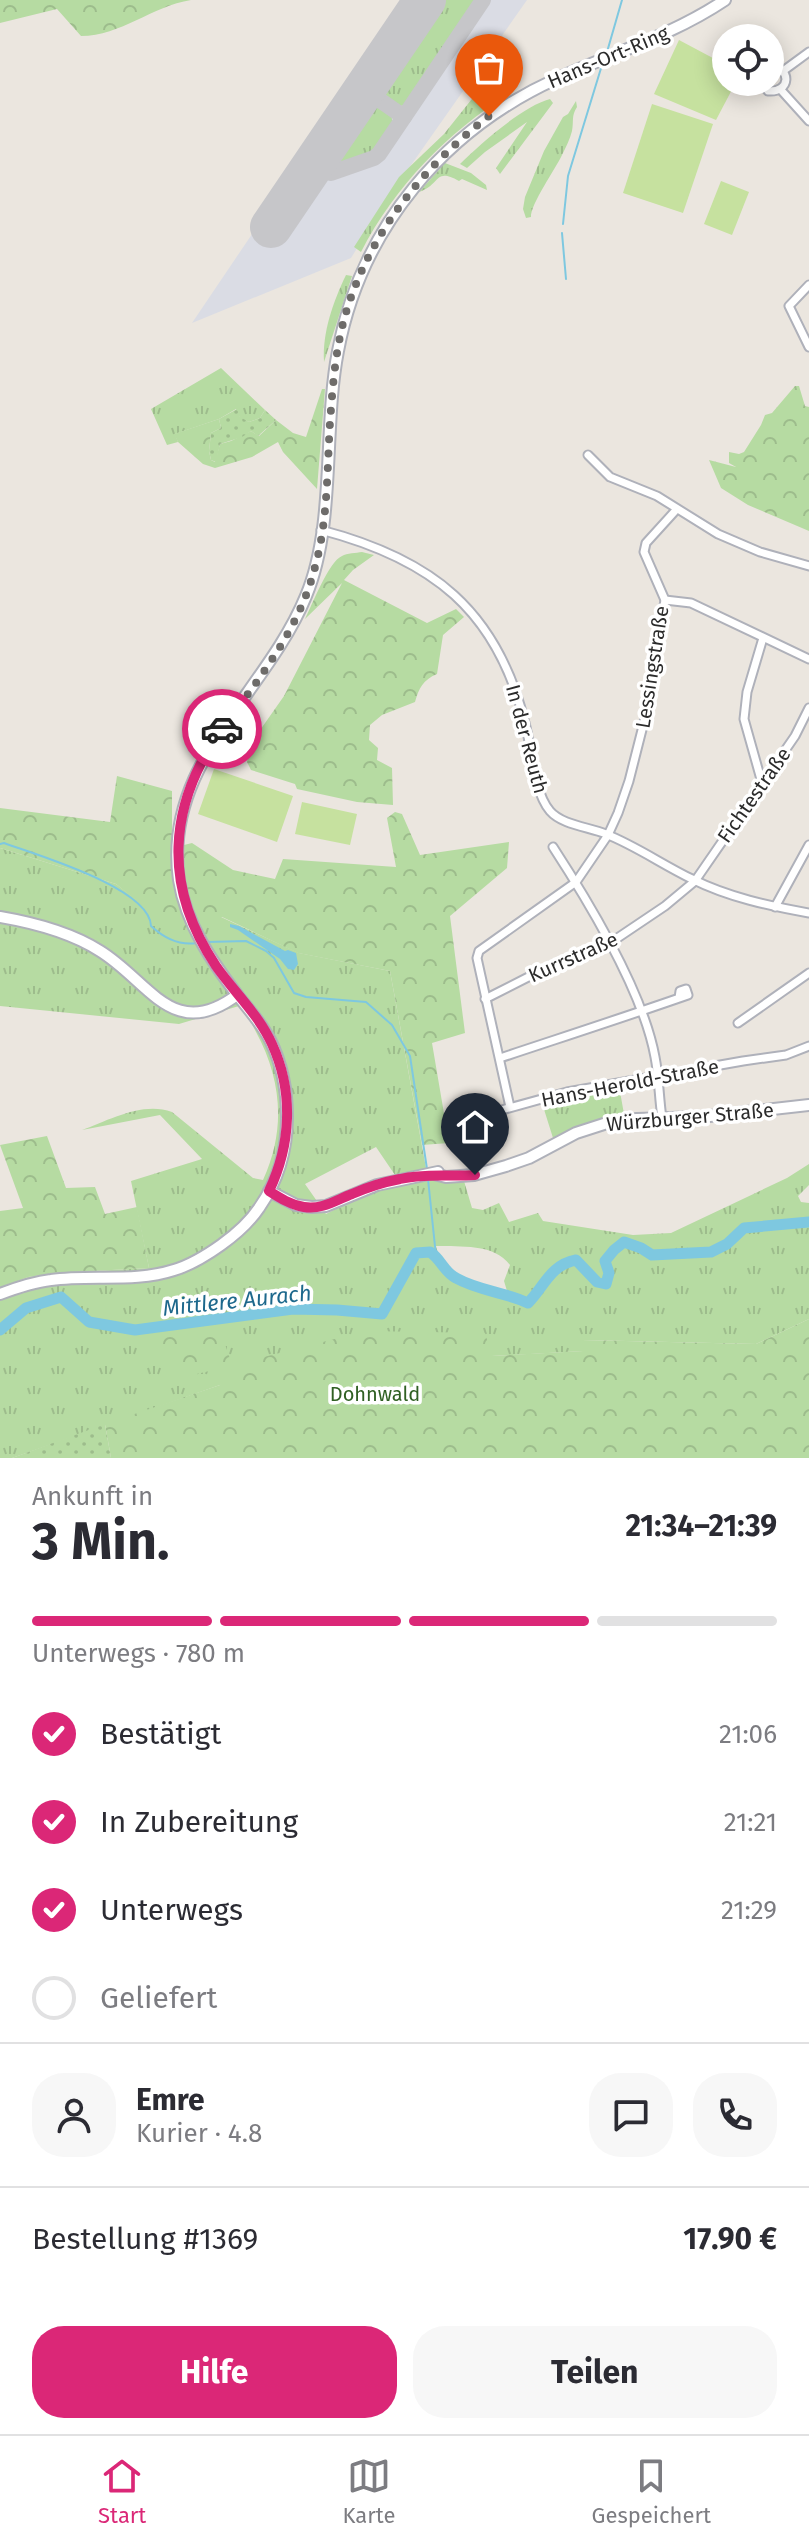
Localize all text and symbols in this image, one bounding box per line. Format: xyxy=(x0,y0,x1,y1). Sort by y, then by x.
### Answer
street label: Hans-Ort-Ring xyxy=(544,20,673,93)
map controls xyxy=(712,24,784,96)
button: locate xyxy=(712,24,784,96)
pin xyxy=(455,34,523,116)
icon: bag xyxy=(467,46,511,90)
street label: Lessingstraße xyxy=(630,604,674,730)
street label: In der Reuth xyxy=(501,682,553,796)
courier xyxy=(182,689,262,769)
icon: car xyxy=(200,707,244,751)
street label: Fichtestraße xyxy=(712,743,796,847)
street label: Kurrstraße xyxy=(524,927,622,987)
street label: Hans-Herold-Straße xyxy=(539,1054,721,1112)
pin xyxy=(441,1093,509,1175)
street label: Würzburger Straße xyxy=(605,1098,775,1136)
icon: home xyxy=(453,1105,497,1149)
water label: Mittlere Aurach xyxy=(161,1279,313,1322)
park label: Dohnwald xyxy=(330,1382,420,1406)
text: Ankunft in xyxy=(32,1481,153,1512)
text: 21:34–21:39 xyxy=(625,1508,777,1544)
text: 3 Min. xyxy=(32,1510,169,1573)
text: Unterwegs · 780 m xyxy=(32,1638,245,1669)
icon: check xyxy=(32,1712,76,1756)
text: Bestätigt xyxy=(100,1716,221,1752)
text: 21:06 xyxy=(719,1719,777,1750)
icon: check xyxy=(32,1800,76,1844)
text: In Zubereitung xyxy=(100,1804,298,1840)
text: 21:21 xyxy=(724,1807,777,1838)
icon: check xyxy=(32,1888,76,1932)
text: Unterwegs xyxy=(100,1892,243,1928)
text: 21:29 xyxy=(721,1895,777,1926)
text: Geliefert xyxy=(100,1980,217,2016)
button: person xyxy=(32,2073,116,2157)
button: chat xyxy=(589,2073,673,2157)
button: phone xyxy=(693,2073,777,2157)
text: Emre xyxy=(136,2082,205,2118)
text: Kurier · 4.8 xyxy=(136,2118,262,2149)
text: Bestellung #1369 xyxy=(32,2221,258,2257)
text: 17.90 € xyxy=(683,2221,777,2257)
button: Hilfe xyxy=(32,2326,397,2418)
button: Teilen xyxy=(413,2326,777,2418)
tab: Start xyxy=(98,2454,146,2529)
tab: Karte xyxy=(343,2454,395,2529)
tab: Gespeichert xyxy=(592,2454,711,2529)

